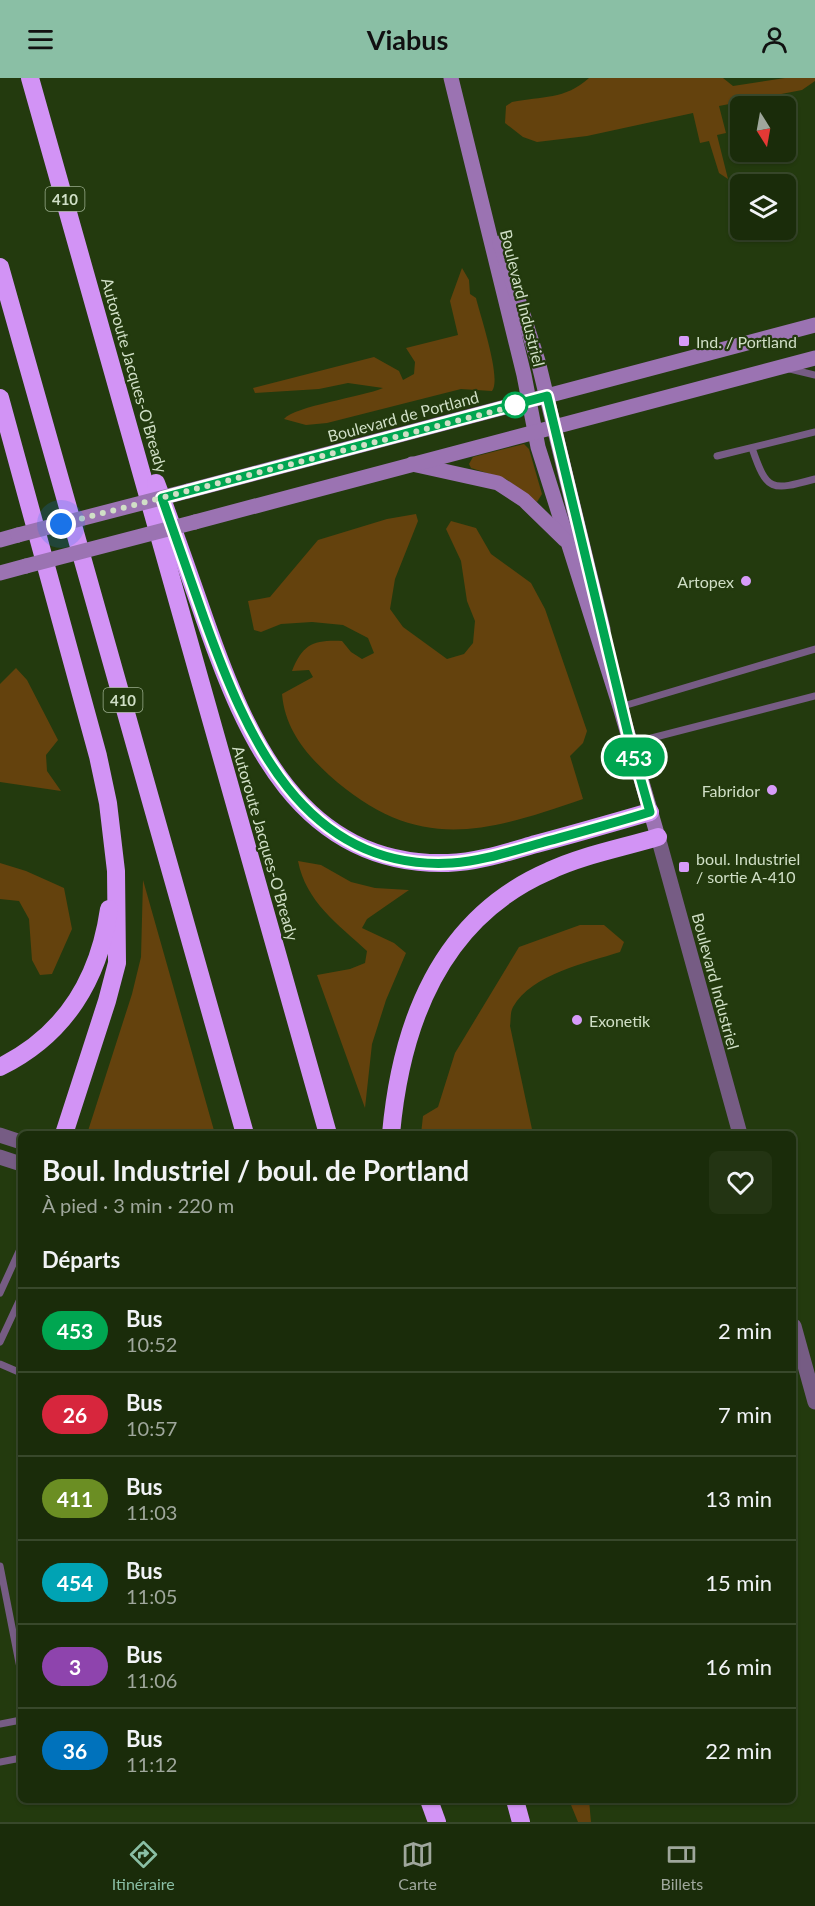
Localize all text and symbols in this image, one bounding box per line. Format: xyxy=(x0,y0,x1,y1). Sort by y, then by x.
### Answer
icon: menu xyxy=(24,23,57,56)
text: Viabus xyxy=(367,23,448,56)
icon: person xyxy=(758,23,791,56)
north arrow xyxy=(730,96,796,162)
map controls xyxy=(730,96,796,240)
button: layers xyxy=(730,174,796,240)
road number: 410 xyxy=(46,187,84,211)
street label: Boulevard Industriel xyxy=(497,227,549,369)
street label: Autoroute Jacques-O'Bready xyxy=(98,275,172,475)
place label: Ind. / Portland xyxy=(696,332,797,351)
marker: Ind. / Portland xyxy=(677,334,691,348)
street label: Boulevard de Portland xyxy=(325,387,481,445)
unlabelled marker xyxy=(502,392,528,418)
your location xyxy=(46,509,76,539)
place label: Artopex xyxy=(677,572,734,591)
marker: Artopex xyxy=(739,574,753,588)
road number: 410 xyxy=(104,688,142,712)
line badge: 453 xyxy=(600,738,668,776)
street label: Autoroute Jacques-O'Bready xyxy=(229,743,303,943)
text: 453 xyxy=(616,745,652,770)
place label: Fabridor xyxy=(702,781,760,800)
marker: Fabridor xyxy=(765,783,779,797)
place label: boul. Industriel / sortie A-410 xyxy=(696,849,800,886)
marker: boul. Industriel / sortie A-410 xyxy=(677,860,691,874)
street label: Boulevard Industriel xyxy=(689,911,743,1051)
place label: Exonetik xyxy=(589,1011,651,1030)
marker: Exonetik xyxy=(570,1013,584,1027)
button: heart xyxy=(709,1151,772,1214)
text: Boul. Industriel / boul. de Portland xyxy=(42,1153,469,1187)
text: À pied · 3 min · 220 m xyxy=(42,1193,234,1217)
text: Départs xyxy=(42,1246,120,1273)
text: Bus xyxy=(126,1305,162,1332)
text: 2 min xyxy=(718,1317,772,1344)
text: 453 xyxy=(57,1318,93,1343)
text: 10:52 xyxy=(126,1332,177,1356)
text: Bus xyxy=(126,1389,162,1416)
text: 7 min xyxy=(718,1401,772,1428)
text: 26 xyxy=(63,1402,87,1427)
text: 10:57 xyxy=(126,1416,177,1440)
text: Bus xyxy=(126,1473,162,1500)
text: 13 min xyxy=(705,1485,772,1512)
text: 411 xyxy=(57,1486,93,1511)
text: 11:03 xyxy=(126,1500,177,1524)
text: Bus xyxy=(126,1557,162,1584)
text: 15 min xyxy=(705,1569,772,1596)
text: 454 xyxy=(57,1570,93,1595)
text: 11:05 xyxy=(126,1584,177,1608)
text: Bus xyxy=(126,1641,162,1668)
text: 16 min xyxy=(705,1653,772,1680)
text: 3 xyxy=(69,1654,81,1679)
text: 11:06 xyxy=(126,1668,177,1692)
text: Bus xyxy=(126,1725,162,1752)
text: 22 min xyxy=(705,1737,772,1764)
text: 36 xyxy=(63,1738,87,1763)
text: 11:12 xyxy=(126,1752,177,1776)
tab: Itinéraire xyxy=(112,1838,175,1893)
tab: Carte xyxy=(398,1838,437,1893)
tab: Billets xyxy=(661,1838,703,1893)

